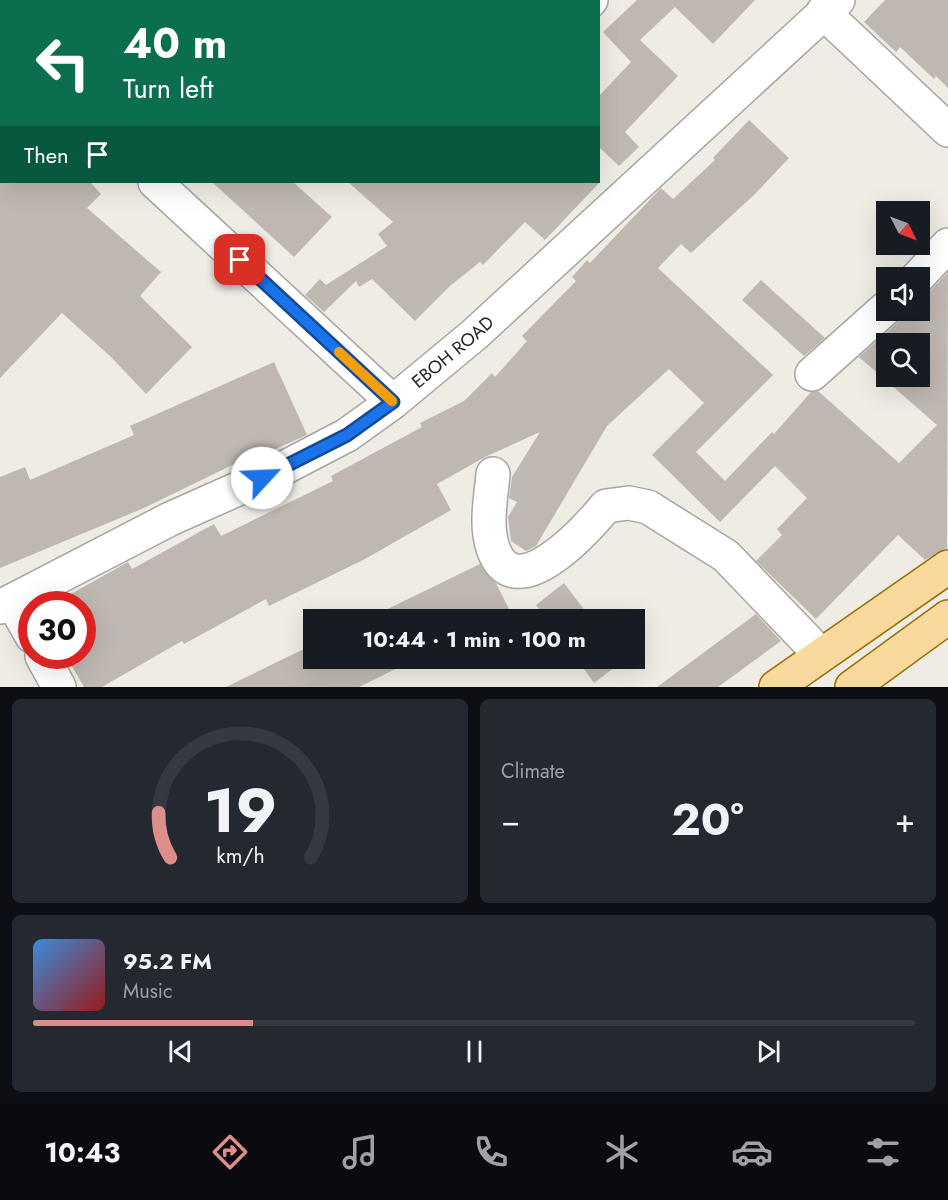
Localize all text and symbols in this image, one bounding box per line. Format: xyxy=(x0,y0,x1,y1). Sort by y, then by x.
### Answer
text: 40 m xyxy=(123,13,227,74)
icon: left xyxy=(24,24,102,102)
text: Turn left xyxy=(123,69,213,108)
icon: arrive xyxy=(81,138,114,171)
text: Then xyxy=(24,139,69,171)
north arrow xyxy=(876,201,930,255)
map controls xyxy=(876,201,930,387)
pin xyxy=(214,234,265,285)
icon: arrive xyxy=(223,243,256,276)
button: sound xyxy=(876,267,930,321)
street label: EBOH ROAD xyxy=(406,310,500,394)
button: search xyxy=(876,333,930,387)
position arrow xyxy=(230,446,294,510)
speed limit sign: 30 xyxy=(18,591,96,669)
text: 10:44 · 1 min · 100 m xyxy=(362,623,586,655)
text: Climate xyxy=(501,757,565,786)
text: 19 xyxy=(203,765,277,855)
text: 20° xyxy=(671,787,744,852)
text: − xyxy=(501,797,520,844)
text: + xyxy=(895,797,915,844)
text: km/h xyxy=(216,840,264,871)
text: 95.2 FM xyxy=(123,945,212,977)
text: Music xyxy=(123,977,173,1006)
icon: previous xyxy=(164,1035,197,1068)
icon: pause xyxy=(458,1035,491,1068)
icon: next xyxy=(752,1035,785,1068)
icon: directions xyxy=(209,1131,251,1173)
icon: music xyxy=(339,1131,381,1173)
icon: phone xyxy=(470,1131,512,1173)
icon: climate xyxy=(601,1131,643,1173)
icon: car xyxy=(731,1131,773,1173)
icon: filters xyxy=(862,1131,904,1173)
text: 10:43 xyxy=(44,1133,120,1172)

